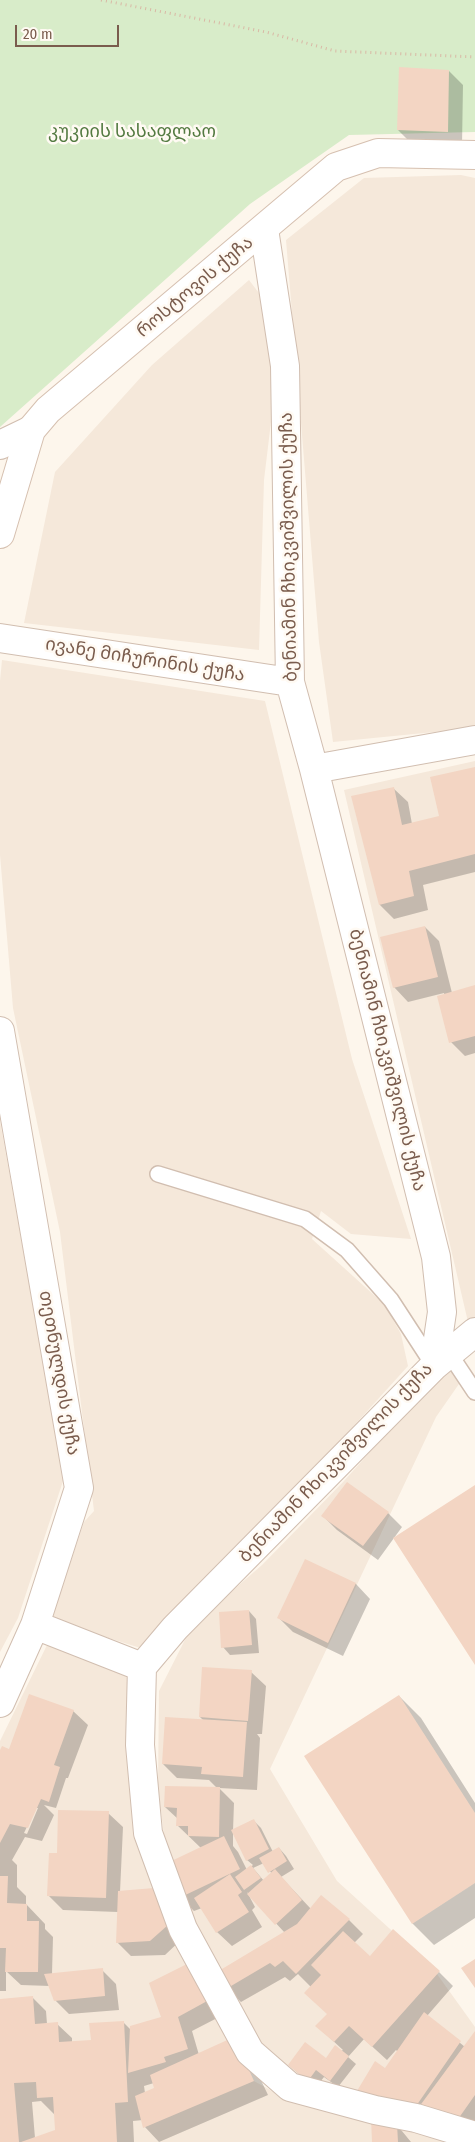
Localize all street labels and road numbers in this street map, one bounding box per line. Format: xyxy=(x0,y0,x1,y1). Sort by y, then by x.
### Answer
street label: როსტოვის ქუჩა xyxy=(132,232,258,342)
street label: ბენიამინ ჩხიკვიშვილის ქუჩა xyxy=(276,412,302,682)
street label: ივანე მიჩურინის ქუჩა xyxy=(44,634,246,686)
street label: ბენიამინ ჩხიკვიშვილის ქუჩა xyxy=(344,927,430,1193)
street label: თეთნულდის ქუჩა xyxy=(34,1289,84,1457)
street label: ბენიამინ ჩხიკვიშვილის ქუჩა xyxy=(235,1359,437,1567)

